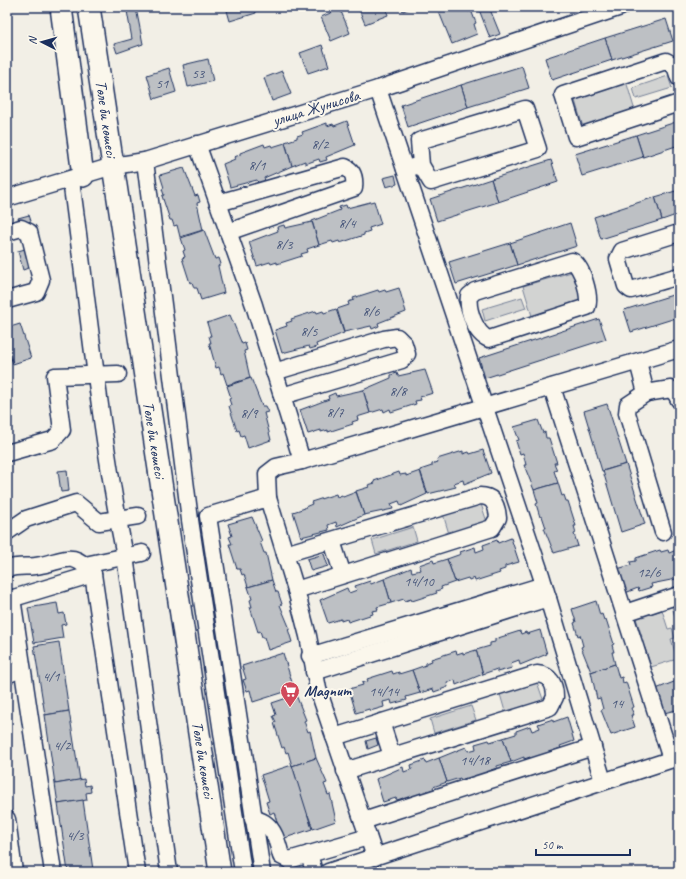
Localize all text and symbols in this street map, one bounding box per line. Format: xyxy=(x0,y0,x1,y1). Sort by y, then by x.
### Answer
north arrow xyxy=(22,22,62,62)
text: N xyxy=(25,35,40,45)
house number: 53 xyxy=(192,65,206,82)
house number: 51 xyxy=(156,75,169,92)
street label: Төле би көшесі xyxy=(91,79,122,161)
street label: улица Жунисова xyxy=(269,85,363,131)
house number: 8/2 xyxy=(311,136,330,153)
house number: 8/1 xyxy=(248,157,266,174)
house number: 8/4 xyxy=(338,215,357,232)
house number: 8/3 xyxy=(275,236,294,253)
house number: 8/6 xyxy=(362,303,380,320)
house number: 8/5 xyxy=(300,323,318,340)
house number: 8/8 xyxy=(389,383,408,400)
street label: Төле би көшесі xyxy=(138,400,170,482)
house number: 8/7 xyxy=(326,404,344,421)
house number: 8/9 xyxy=(240,405,259,422)
house number: 12/6 xyxy=(637,564,661,581)
house number: 14/10 xyxy=(404,573,436,590)
house number: 4/1 xyxy=(42,668,60,685)
supermarket icon: Magnum xyxy=(279,680,301,708)
place label: Magnum xyxy=(304,681,352,701)
house number: 14/14 xyxy=(369,683,401,700)
house number: 14 xyxy=(611,695,625,712)
street label: Төле би көшесі xyxy=(187,720,219,802)
house number: 4/2 xyxy=(53,737,72,754)
house number: 14/18 xyxy=(460,752,492,769)
house number: 4/3 xyxy=(66,827,85,844)
scale bar xyxy=(536,831,630,857)
text: 50 m xyxy=(542,837,564,853)

